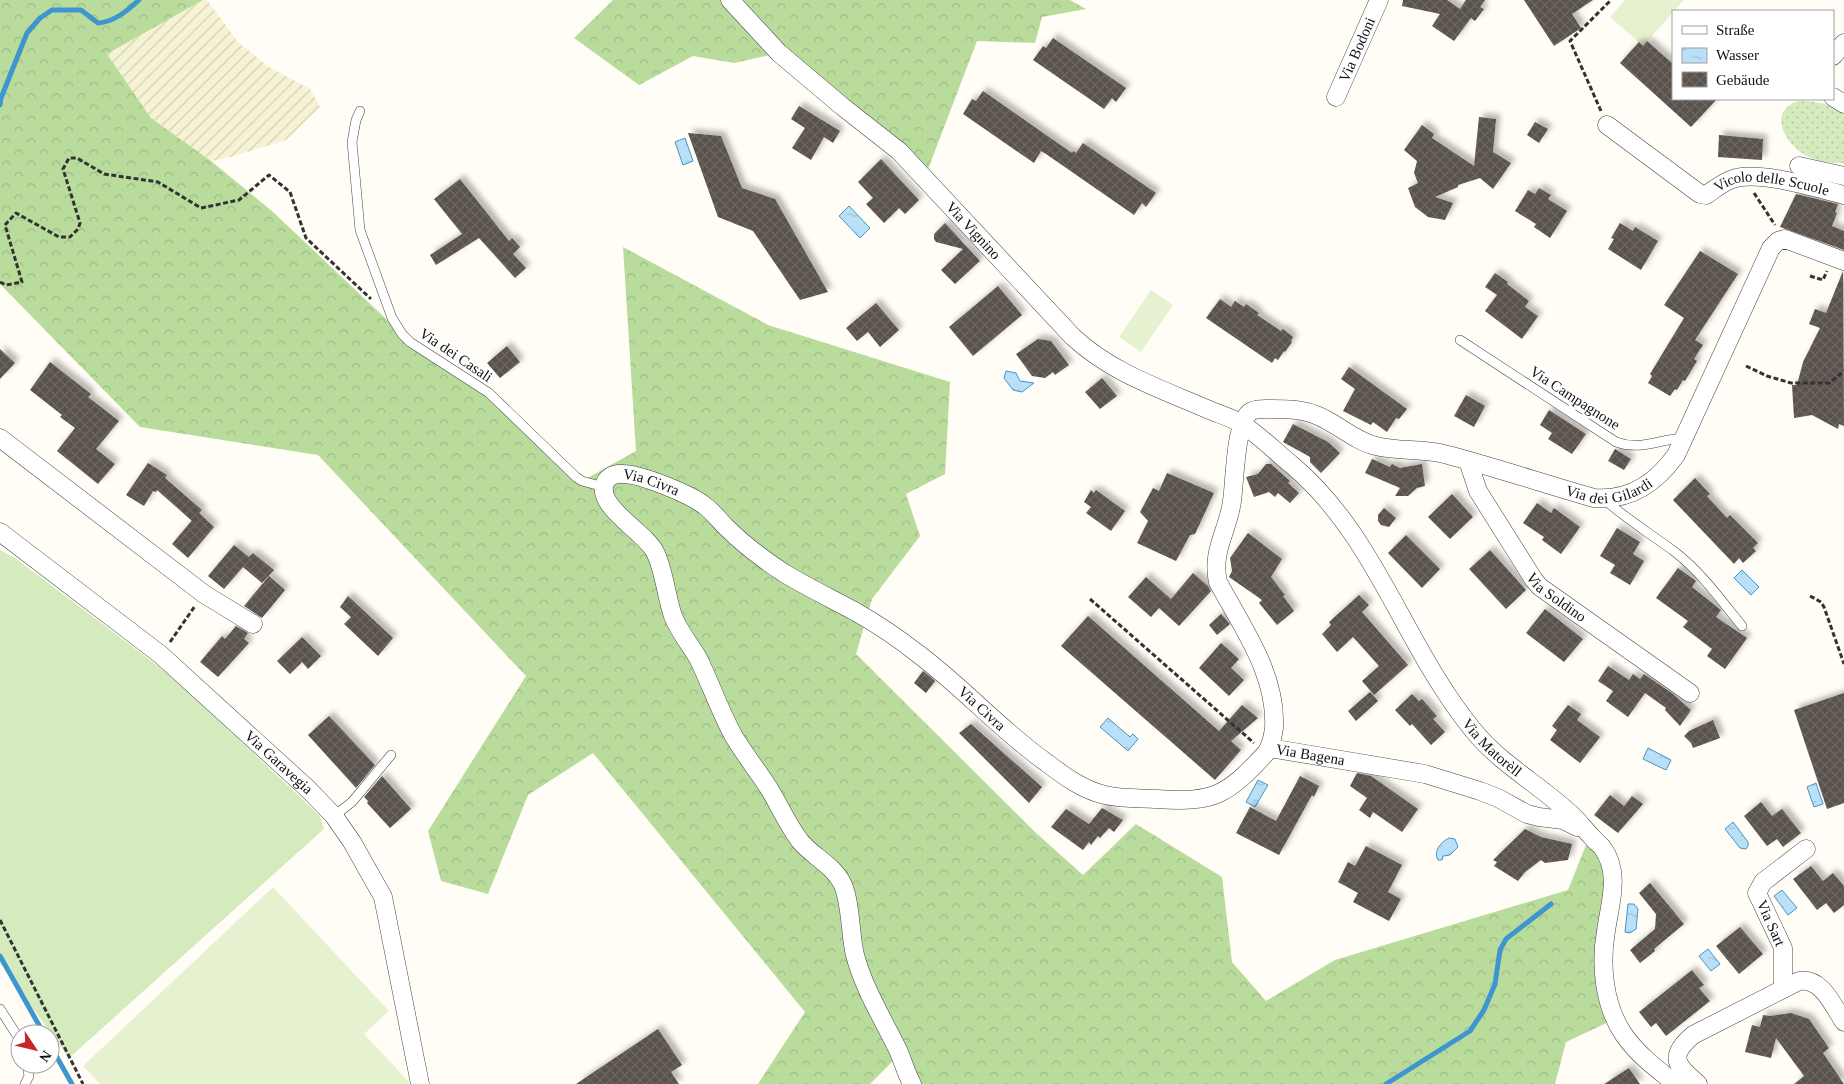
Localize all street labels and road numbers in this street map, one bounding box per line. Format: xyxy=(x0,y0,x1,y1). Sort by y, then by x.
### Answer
street label: Via Bodoni xyxy=(1336,15,1378,84)
street label: Vicolo delle Scuole xyxy=(1711,168,1831,199)
street label: Via Vignino xyxy=(943,199,1004,262)
street label: Via dei Casali xyxy=(417,325,495,385)
street label: Via Campagnone xyxy=(1527,363,1623,433)
street label: Via Civra xyxy=(622,466,682,499)
street label: Via dei Gilardi xyxy=(1564,475,1655,507)
street label: Via Soldino xyxy=(1523,569,1589,625)
street label: Via Civra xyxy=(955,683,1009,734)
street label: Via Matorèll xyxy=(1459,716,1525,780)
street label: Via Garavegia xyxy=(242,727,316,797)
street label: Via Bagena xyxy=(1275,741,1346,768)
street label: Via Sart xyxy=(1754,898,1789,949)

